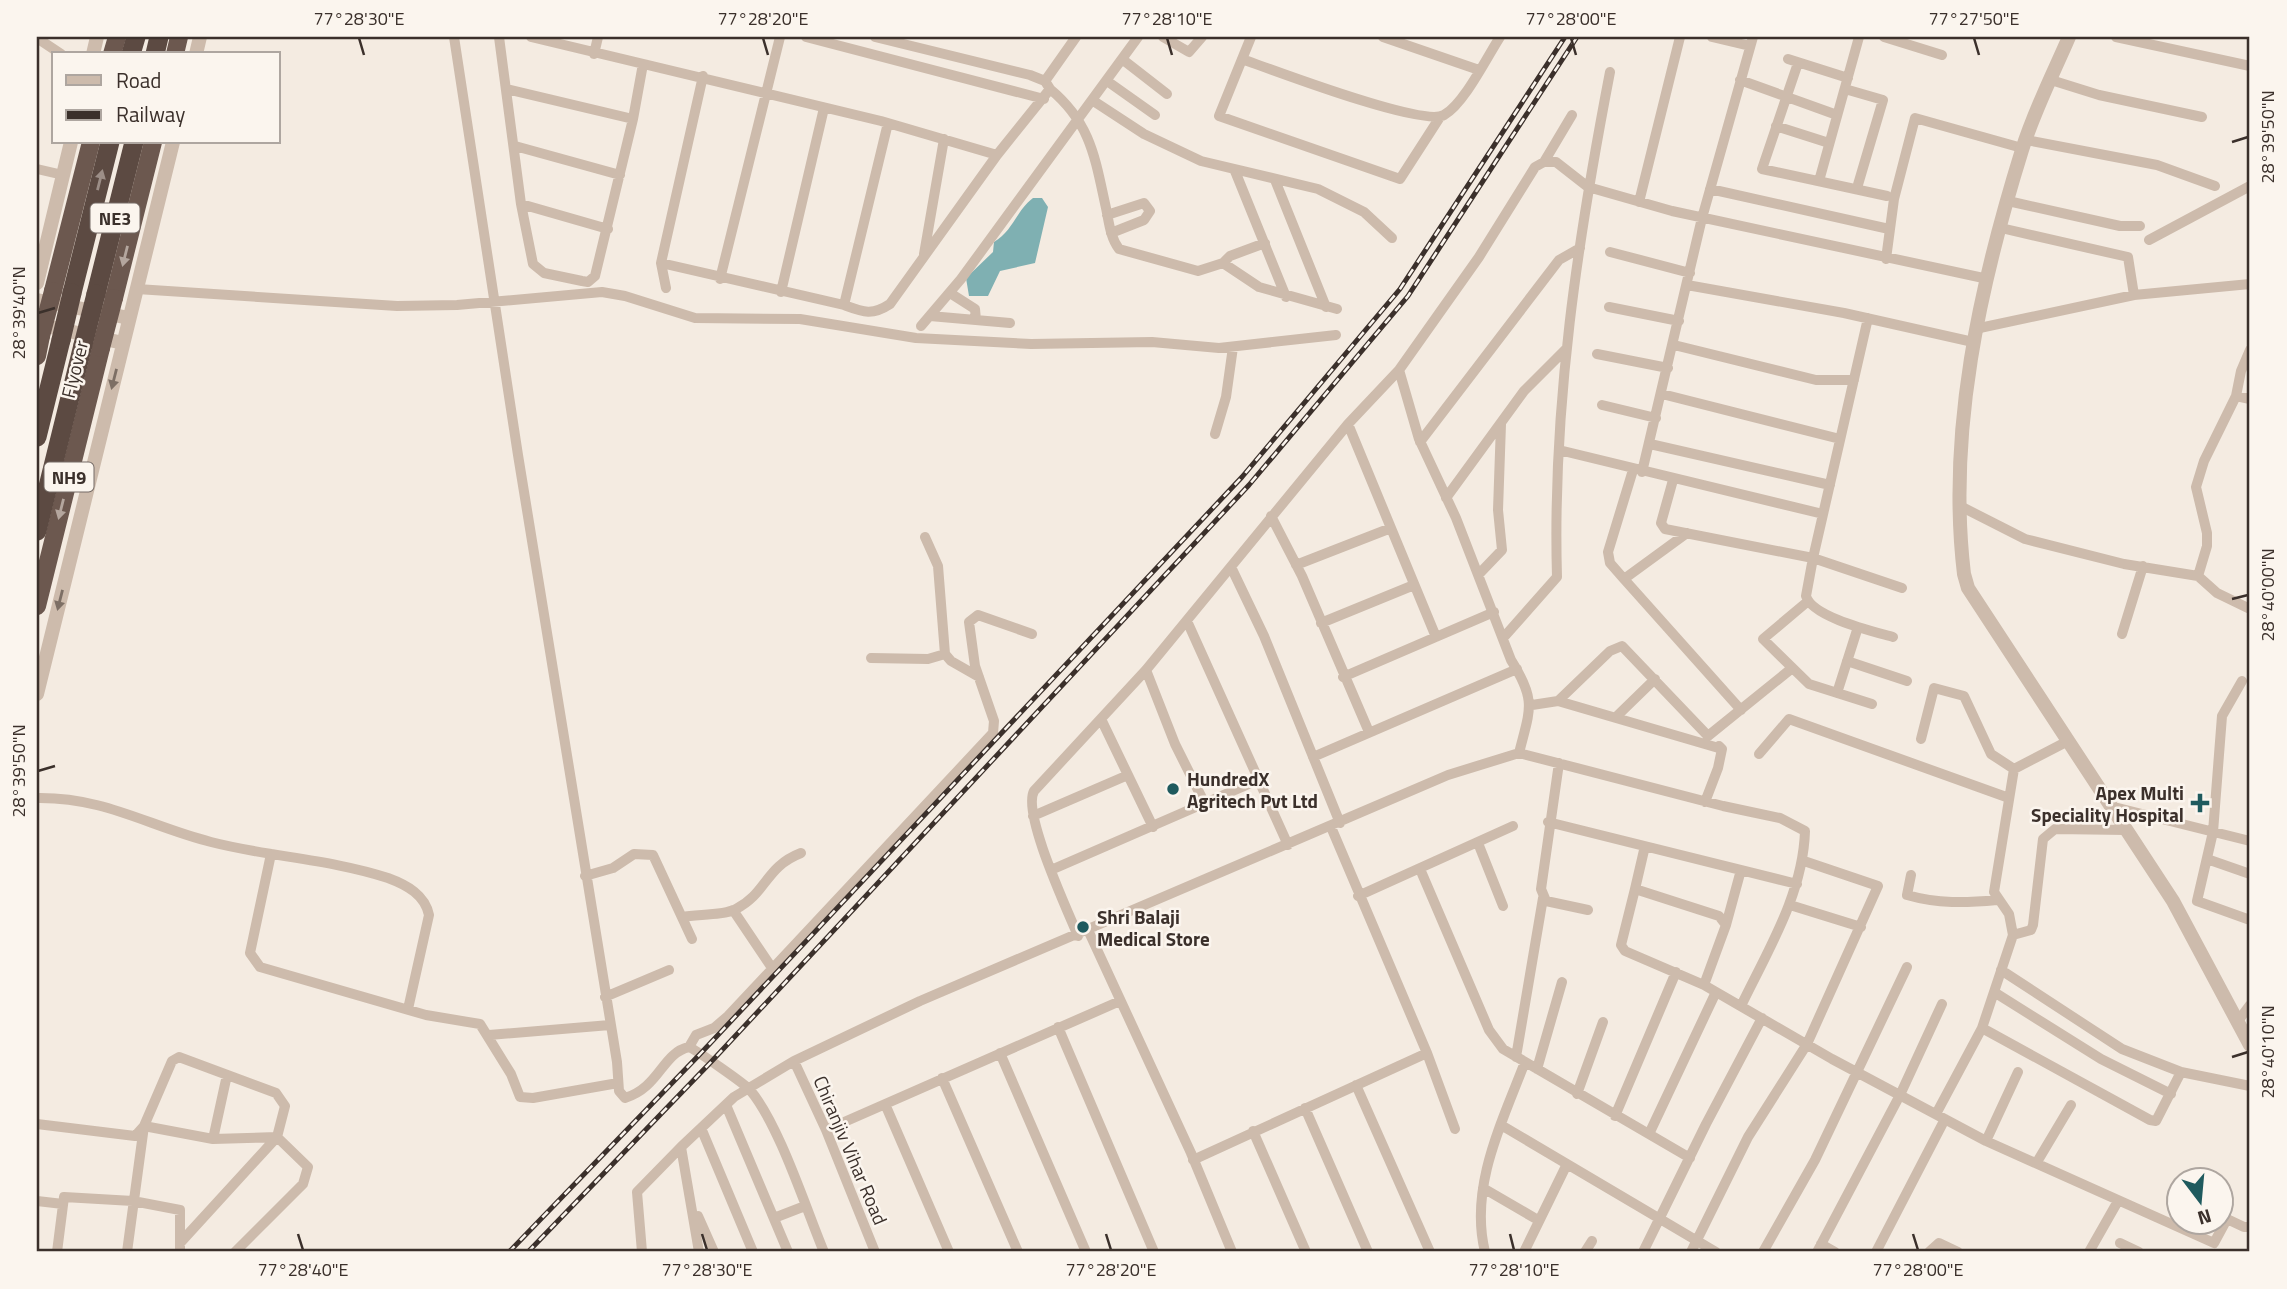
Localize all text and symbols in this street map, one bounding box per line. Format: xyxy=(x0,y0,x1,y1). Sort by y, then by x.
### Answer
text: 77°28'30"E xyxy=(314,5,405,32)
text: 77°28'20"E xyxy=(718,5,809,32)
text: 77°28'10"E xyxy=(1122,5,1213,32)
text: 77°28'00"E xyxy=(1526,5,1617,32)
text: 77°27'50"E xyxy=(1929,5,2020,32)
legend xyxy=(52,52,280,144)
text: Road xyxy=(116,64,161,96)
text: 28°39'50"N xyxy=(2254,90,2281,184)
text: Railway xyxy=(116,98,185,130)
one-way arrow xyxy=(95,169,106,191)
road number: NE3 xyxy=(90,204,140,232)
one-way arrow xyxy=(119,245,130,267)
text: 28°39'40"N xyxy=(5,266,32,360)
street label: Flyover xyxy=(53,337,95,401)
one-way arrow xyxy=(108,368,119,390)
road number: NH9 xyxy=(44,462,94,491)
one-way arrow xyxy=(55,498,66,520)
text: 28°40'00"N xyxy=(2254,548,2281,642)
one-way arrow xyxy=(54,589,65,611)
text: 28°39'50"N xyxy=(5,724,32,818)
place label: HundredX Agritech Pvt Ltd xyxy=(1187,764,1318,815)
place label: Apex Multi Speciality Hospital xyxy=(2031,778,2184,829)
marker: HundredX Agritech Pvt Ltd xyxy=(1165,781,1181,797)
marker: Apex Multi Speciality Hospital xyxy=(2190,793,2210,813)
place label: Shri Balaji Medical Store xyxy=(1097,902,1210,953)
marker: Shri Balaji Medical Store xyxy=(1075,919,1091,935)
text: 28°40'10"N xyxy=(2254,1005,2281,1099)
street label: Chiranjiv Vihar Road xyxy=(806,1071,896,1229)
north arrow xyxy=(2164,1166,2234,1236)
text: N xyxy=(2194,1202,2215,1234)
text: 77°28'40"E xyxy=(258,1256,349,1283)
text: 77°28'30"E xyxy=(662,1256,753,1283)
text: 77°28'20"E xyxy=(1066,1256,1157,1283)
text: 77°28'10"E xyxy=(1469,1256,1560,1283)
text: 77°28'00"E xyxy=(1873,1256,1964,1283)

